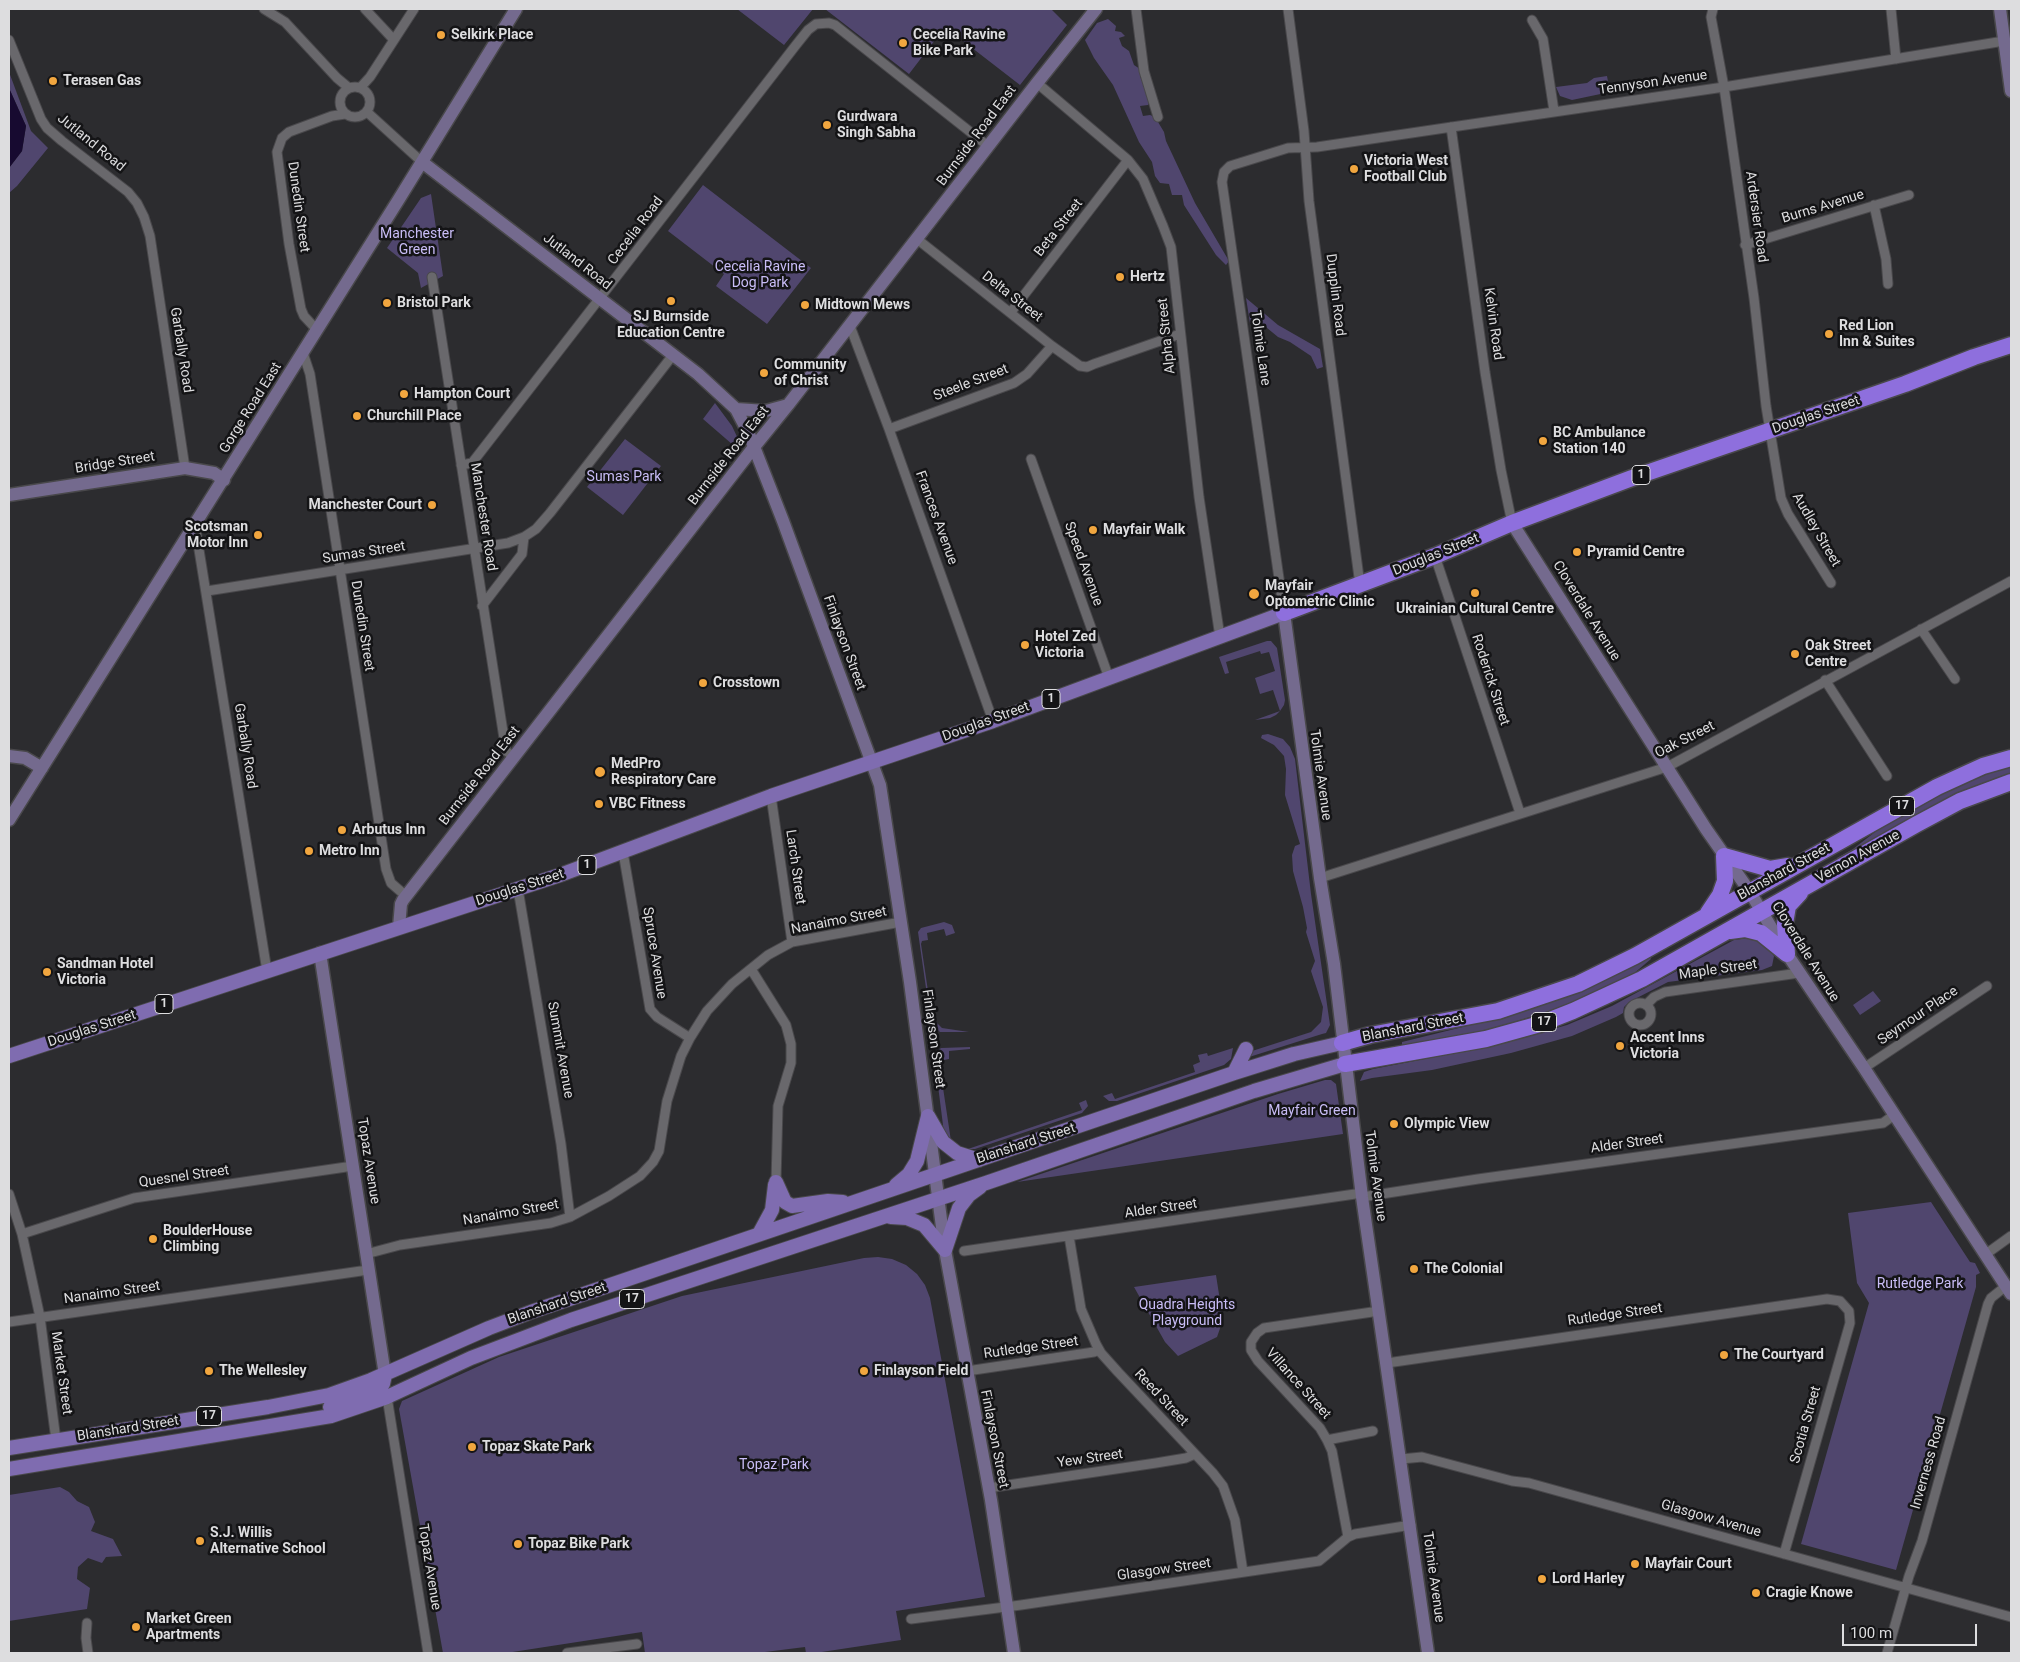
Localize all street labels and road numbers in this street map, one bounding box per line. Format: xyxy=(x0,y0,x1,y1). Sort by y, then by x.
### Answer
street label: Tennyson Avenue xyxy=(1598,67,1708,99)
street label: Burnside Road East xyxy=(934,83,1020,189)
street label: Jutland Road xyxy=(54,111,128,175)
street label: Dunedin Street xyxy=(283,161,313,253)
street label: Ardersier Road xyxy=(1741,170,1771,264)
street label: Burns Avenue xyxy=(1780,186,1866,228)
street label: Cecelia Road xyxy=(605,193,667,269)
street label: Beta Street xyxy=(1031,196,1087,260)
street label: Jutland Road xyxy=(539,230,615,294)
street label: Dupplin Road xyxy=(1322,253,1348,337)
street label: Delta Street xyxy=(978,268,1046,326)
street label: Kelvin Road xyxy=(1480,287,1506,361)
street label: Alpha Street xyxy=(1155,297,1179,375)
street label: Garbally Road xyxy=(166,306,196,394)
street label: Tolmie Lane xyxy=(1246,309,1274,387)
street label: Gorge Road East xyxy=(216,360,286,456)
street label: Steele Street xyxy=(931,361,1011,405)
street label: Douglas Street xyxy=(1770,392,1862,438)
street label: Burnside Road East xyxy=(685,403,773,509)
street label: Bridge Street xyxy=(74,448,156,478)
street label: Manchester Road xyxy=(466,462,500,572)
road number: 1 xyxy=(1632,466,1650,484)
street label: Frances Avenue xyxy=(911,469,961,567)
street label: Audley Street xyxy=(1788,490,1844,570)
street label: Speed Avenue xyxy=(1060,520,1106,608)
street label: Douglas Street xyxy=(1390,530,1482,580)
street label: Sumas Street xyxy=(321,538,407,568)
street label: Cloverdale Avenue xyxy=(1548,558,1624,664)
street label: Dunedin Street xyxy=(347,579,377,673)
street label: Finlayson Street xyxy=(819,593,869,693)
street label: Roderick Street xyxy=(1467,632,1513,728)
road number: 1 xyxy=(1042,690,1060,709)
street label: Douglas Street xyxy=(940,698,1032,746)
street label: Garbally Road xyxy=(230,702,260,790)
street label: Oak Street xyxy=(1652,718,1718,762)
street label: Burnside Road East xyxy=(436,723,524,829)
street label: Tolmie Avenue xyxy=(1305,729,1335,821)
road number: 17 xyxy=(1890,796,1914,816)
street label: Vernon Avenue xyxy=(1813,827,1903,887)
street label: Larch Street xyxy=(781,829,809,905)
street label: Blanshard Street xyxy=(1735,840,1833,904)
road number: 1 xyxy=(578,856,596,874)
street label: Douglas Street xyxy=(474,866,566,910)
street label: Cloverdale Avenue xyxy=(1767,899,1843,1005)
street label: Nanaimo Street xyxy=(790,903,888,939)
street label: Spruce Avenue xyxy=(638,906,670,1000)
street label: Maple Street xyxy=(1678,956,1758,984)
street label: Seymour Place xyxy=(1875,983,1961,1049)
street label: Finlayson Street xyxy=(918,988,948,1090)
road number: 1 xyxy=(155,994,173,1014)
street label: Summit Avenue xyxy=(543,1000,577,1100)
street label: Douglas Street xyxy=(46,1007,138,1051)
street label: Blanshard Street xyxy=(1361,1010,1465,1046)
road number: 17 xyxy=(1532,1012,1556,1032)
street label: Topaz Avenue xyxy=(353,1117,383,1205)
street label: Blanshard Street xyxy=(974,1120,1078,1168)
street label: Tolmie Avenue xyxy=(1360,1130,1390,1222)
street label: Alder Street xyxy=(1590,1131,1664,1157)
street label: Quesnel Street xyxy=(138,1162,230,1192)
street label: Nanaimo Street xyxy=(462,1196,560,1230)
street label: Alder Street xyxy=(1124,1196,1198,1222)
street label: Nanaimo Street xyxy=(63,1278,161,1308)
street label: Blanshard Street xyxy=(506,1279,608,1329)
road number: 17 xyxy=(620,1290,644,1308)
street label: Rutledge Street xyxy=(1567,1300,1663,1330)
street label: Market Street xyxy=(47,1330,75,1416)
street label: Rutledge Street xyxy=(983,1333,1079,1363)
street label: Villance Street xyxy=(1262,1345,1334,1423)
street label: Reed Street xyxy=(1130,1366,1192,1430)
street label: Scotia Street xyxy=(1787,1384,1825,1466)
street label: Finlayson Street xyxy=(976,1388,1012,1490)
road number: 17 xyxy=(196,1406,222,1425)
street label: Blanshard Street xyxy=(76,1413,180,1445)
street label: Inverness Road xyxy=(1908,1415,1950,1511)
street label: Yew Street xyxy=(1056,1446,1124,1472)
street label: Glasgow Avenue xyxy=(1659,1497,1763,1541)
street label: Topaz Avenue xyxy=(414,1523,444,1611)
street label: Tolmie Avenue xyxy=(1418,1531,1448,1623)
street label: Glasgow Street xyxy=(1116,1555,1212,1585)

